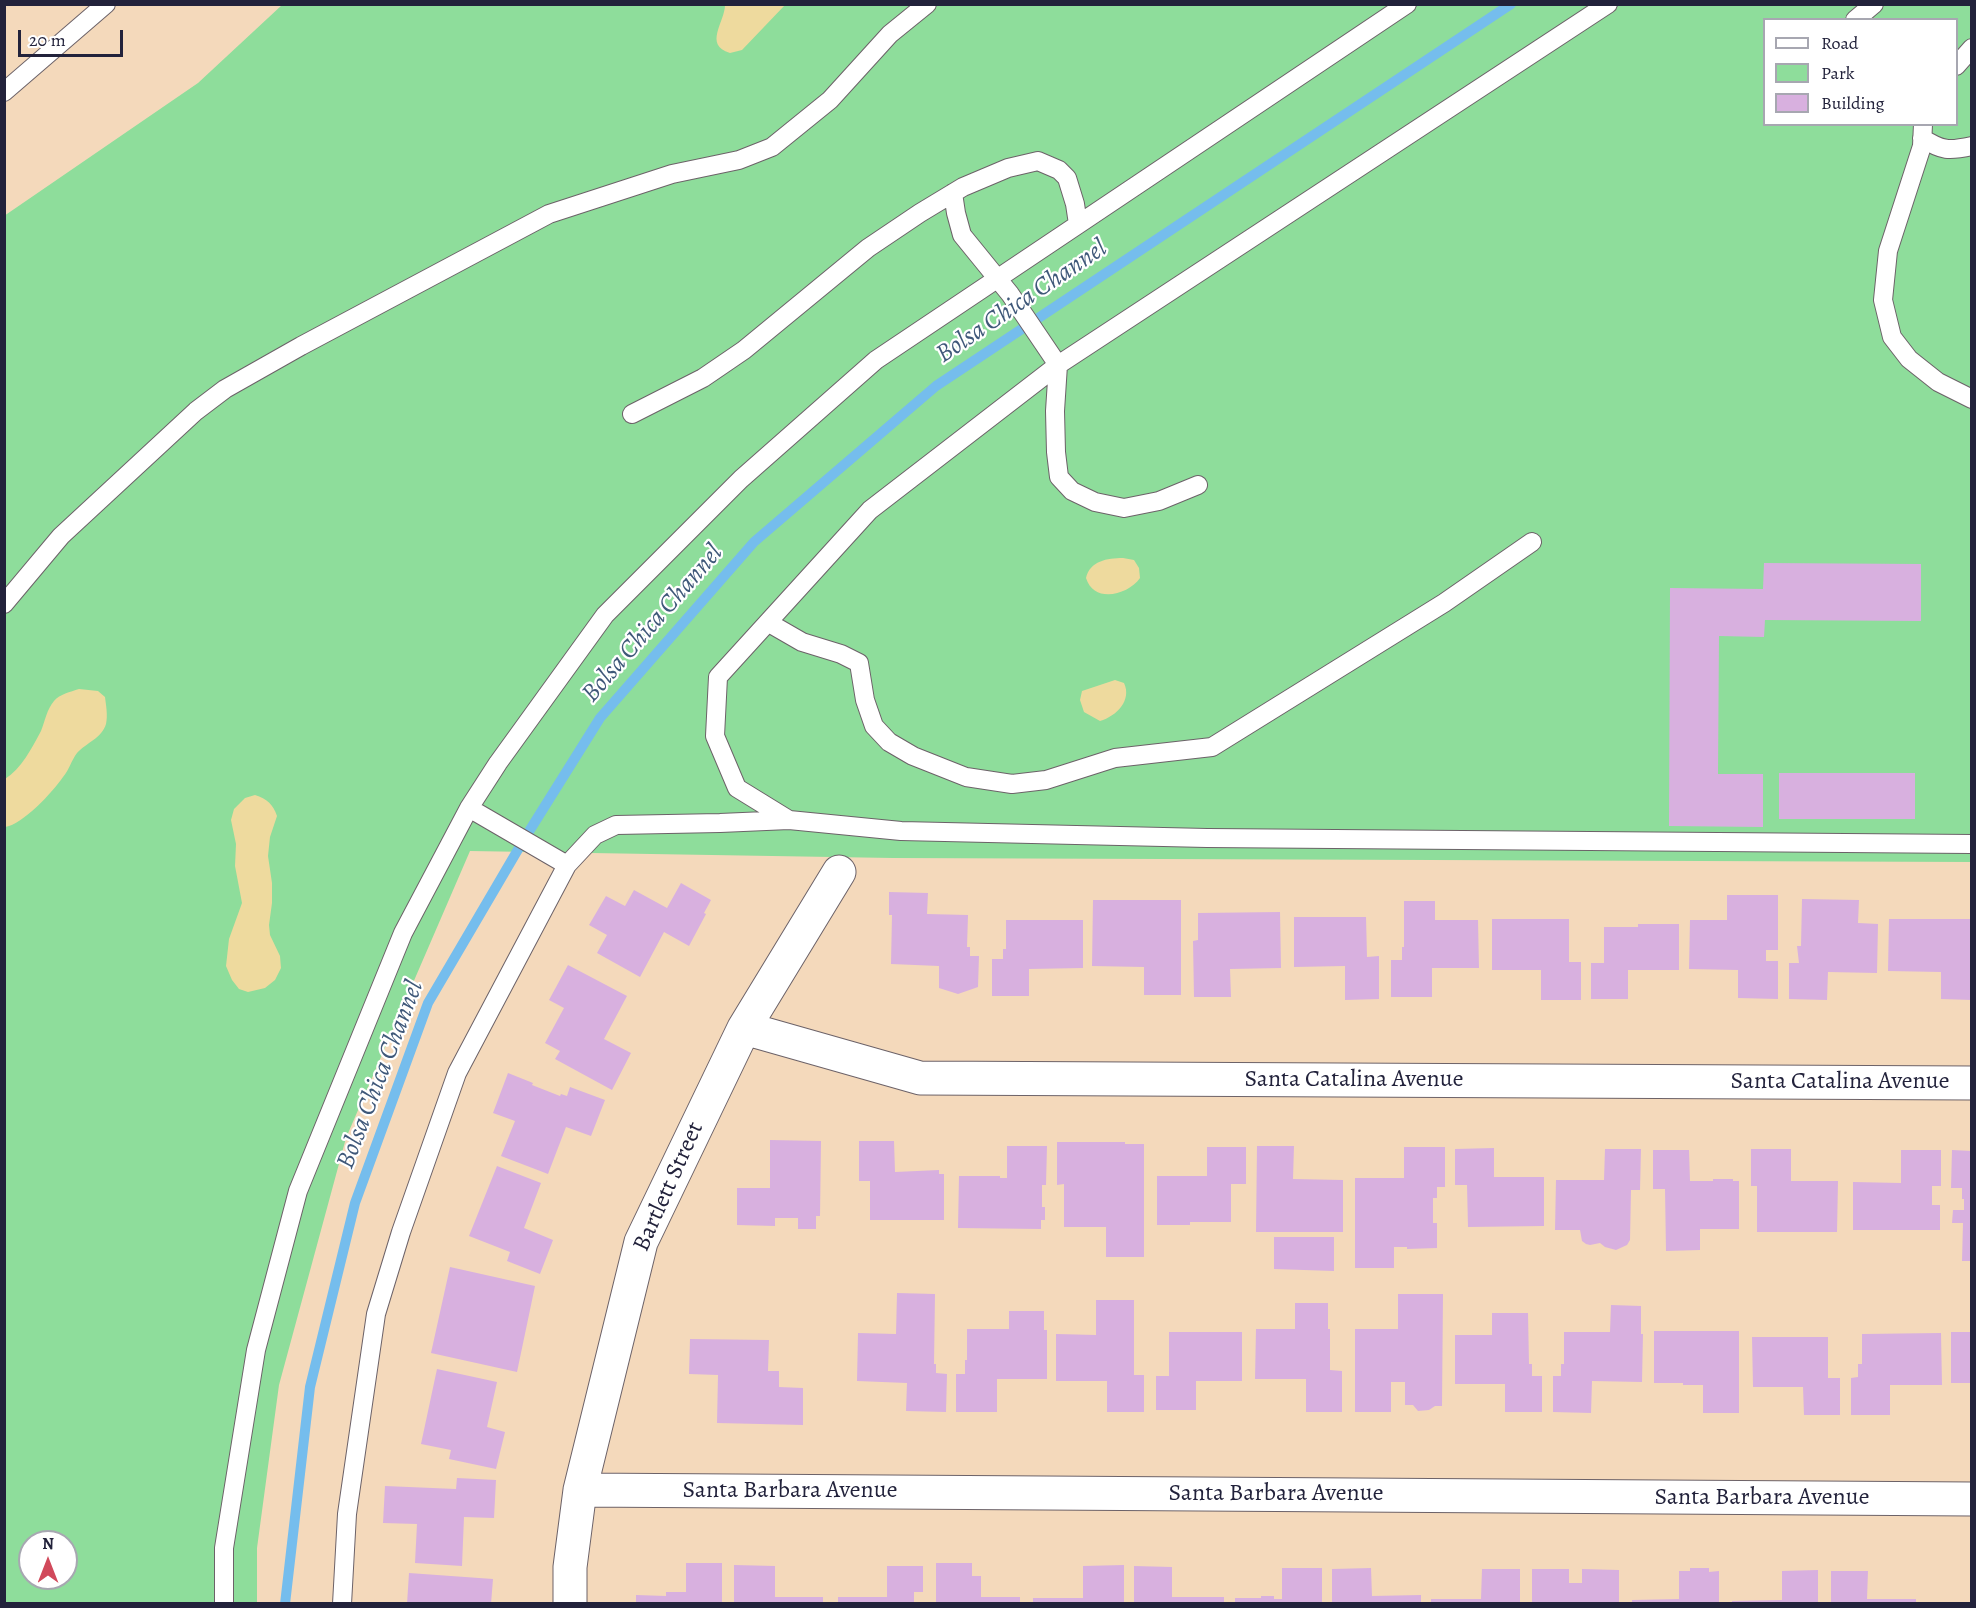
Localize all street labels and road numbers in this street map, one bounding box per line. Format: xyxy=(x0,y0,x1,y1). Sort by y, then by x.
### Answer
street label: Santa Catalina Avenue xyxy=(1245,1066,1463,1094)
street label: Santa Catalina Avenue xyxy=(1731,1068,1949,1096)
street label: Bartlett Street xyxy=(628,1118,710,1256)
street label: Santa Barbara Avenue xyxy=(683,1477,897,1505)
street label: Santa Barbara Avenue xyxy=(1169,1480,1383,1508)
street label: Santa Barbara Avenue xyxy=(1655,1484,1869,1512)

